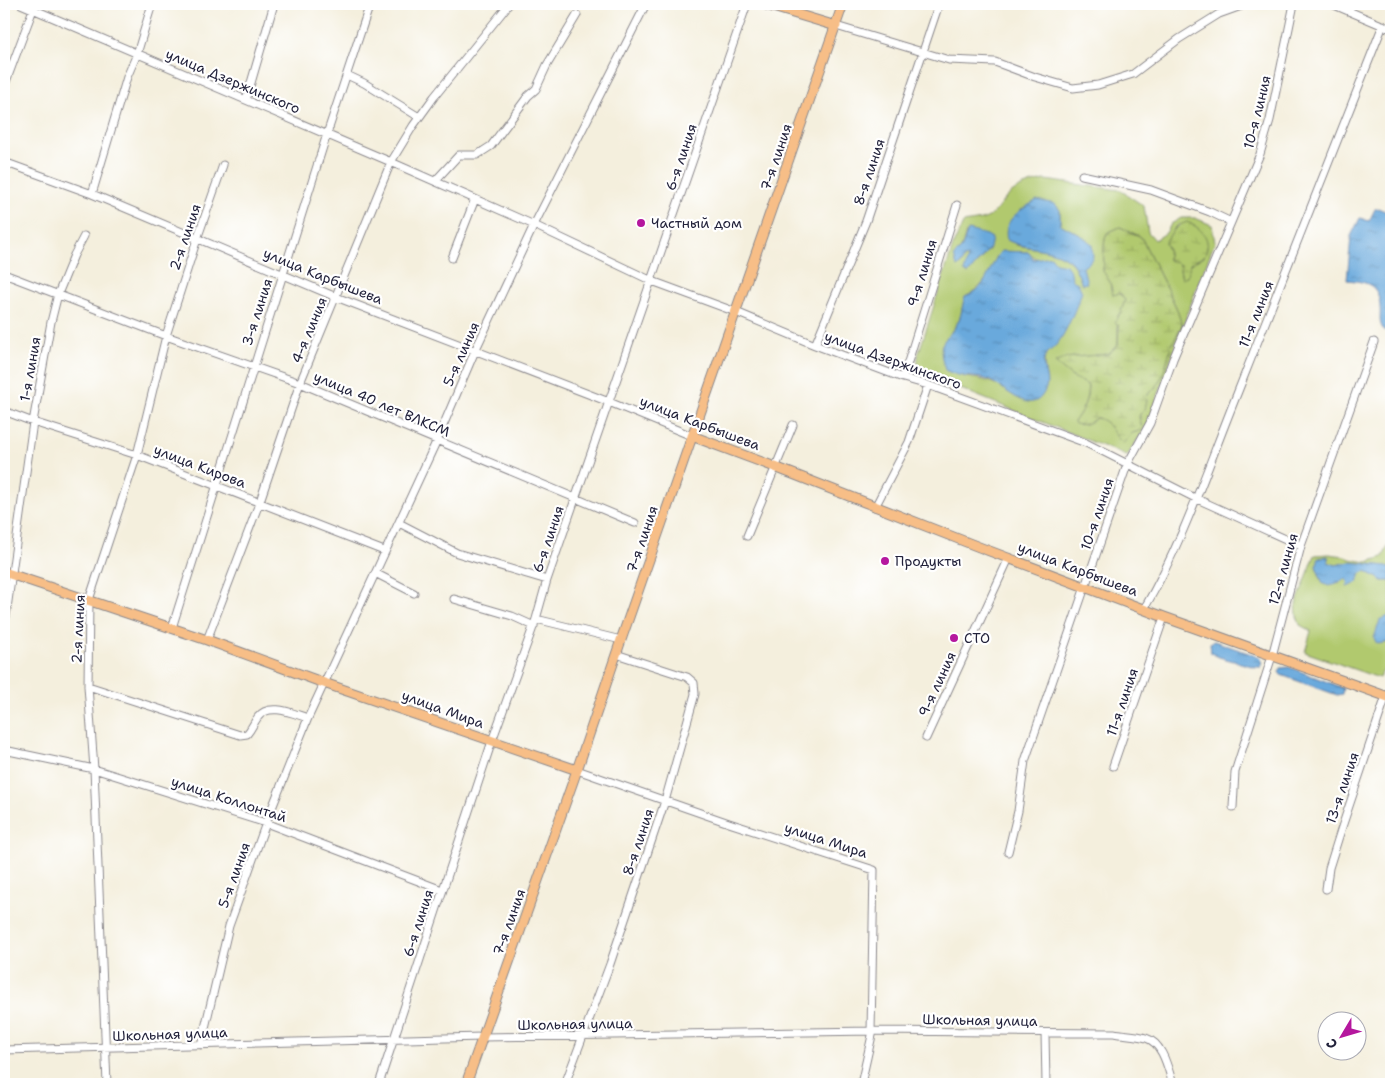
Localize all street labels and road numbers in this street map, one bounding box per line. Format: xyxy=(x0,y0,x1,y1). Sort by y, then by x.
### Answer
street label: улица Дзержинского xyxy=(163,45,303,117)
street label: 10-я линия xyxy=(1239,73,1275,151)
street label: 6-я линия xyxy=(661,121,701,193)
street label: 7-я линия xyxy=(756,121,796,193)
street label: 8-я линия xyxy=(849,136,889,208)
street label: 2-я линия xyxy=(165,201,205,273)
street label: 9-я линия xyxy=(903,237,941,309)
street label: улица Карбышева xyxy=(261,244,386,308)
street label: 3-я линия xyxy=(238,276,276,348)
street label: 11-я линия xyxy=(1234,278,1278,350)
street label: 4-я линия xyxy=(287,294,331,366)
street label: 5-я линия xyxy=(439,319,483,389)
street label: улица Дзержинского xyxy=(822,327,964,393)
street label: 1-я линия xyxy=(15,335,45,403)
street label: улица 40 лет ВЛКСМ xyxy=(311,367,453,441)
street label: улица Карбышева xyxy=(637,392,763,454)
street label: улица Кирова xyxy=(151,440,249,492)
street label: 10-я линия xyxy=(1076,476,1118,552)
street label: 6-я линия xyxy=(528,503,568,575)
street label: 7-я линия xyxy=(622,503,662,575)
street label: 12-я линия xyxy=(1264,531,1302,607)
street label: улица Карбышева xyxy=(1015,538,1141,600)
street label: 2-я линия xyxy=(67,594,89,664)
street label: 9-я линия xyxy=(914,649,960,719)
street label: 11-я линия xyxy=(1102,666,1142,738)
street label: улица Мира xyxy=(399,686,487,732)
street label: 13-я линия xyxy=(1321,750,1363,826)
street label: улица Коллонтай xyxy=(169,772,289,826)
street label: 8-я линия xyxy=(618,806,658,878)
street label: улица Мира xyxy=(782,818,870,862)
street label: 5-я линия xyxy=(214,840,254,910)
street label: 7-я линия xyxy=(489,886,529,958)
street label: 6-я линия xyxy=(399,887,437,959)
street label: Школьная улица xyxy=(922,1010,1038,1030)
street label: Школьная улица xyxy=(517,1014,633,1034)
street label: Школьная улица xyxy=(112,1023,228,1045)

